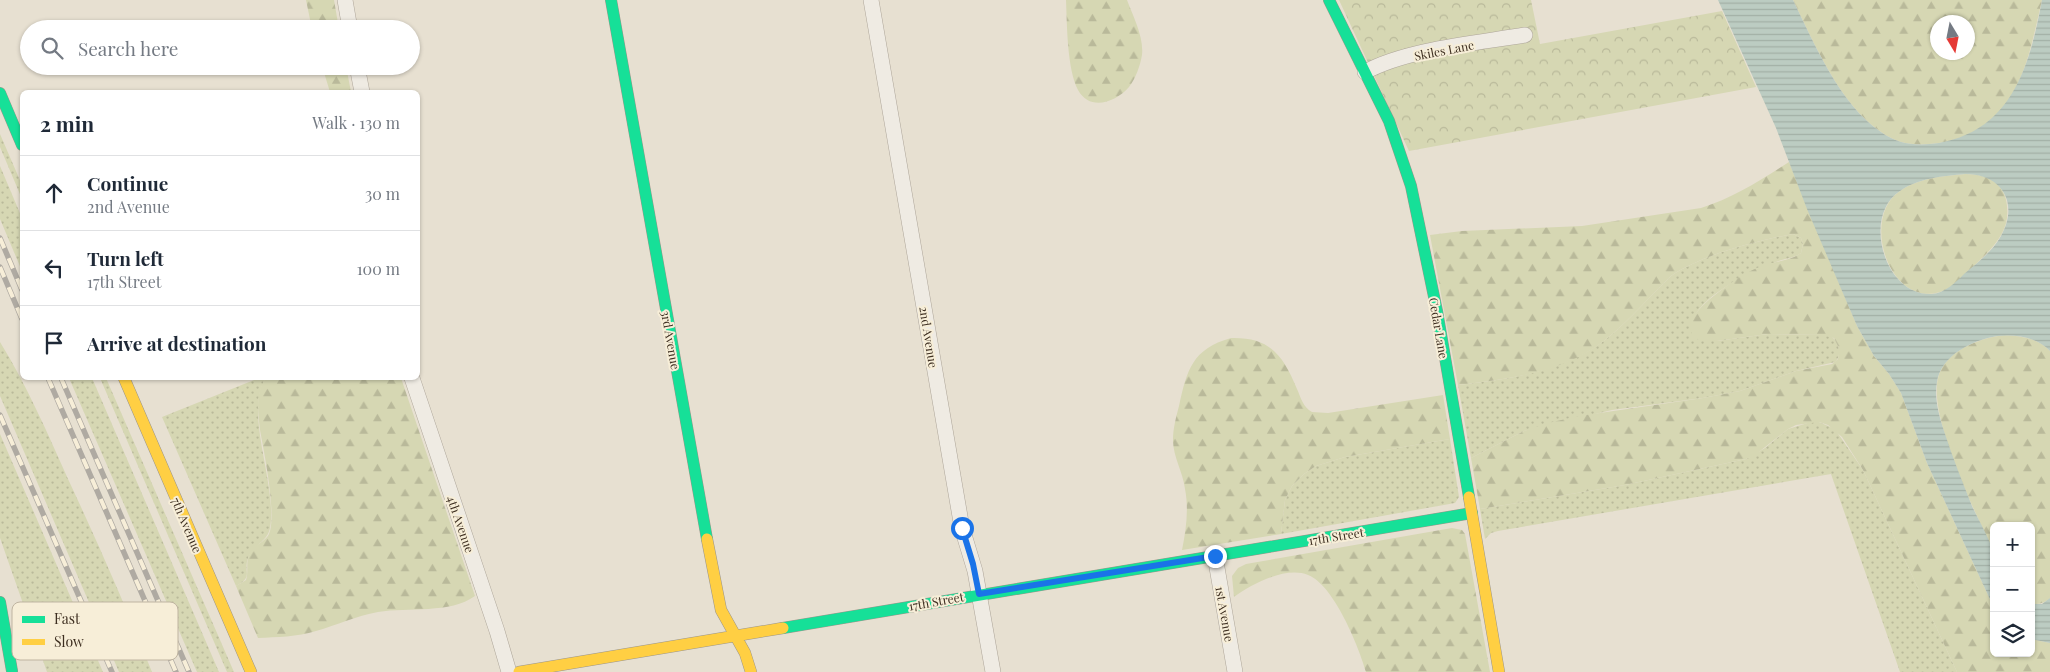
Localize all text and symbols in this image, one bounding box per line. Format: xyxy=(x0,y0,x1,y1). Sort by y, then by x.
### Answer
north arrow xyxy=(1930,15,1975,60)
search box xyxy=(20,20,420,75)
icon: search xyxy=(38,34,66,62)
text: Search here xyxy=(78,35,178,61)
street label: Skiles Lane xyxy=(1413,36,1475,64)
text: 2 min xyxy=(40,109,94,137)
text: Walk · 130 m xyxy=(312,112,400,133)
text: Continue xyxy=(87,170,168,196)
icon: ahead xyxy=(40,179,68,207)
text: 30 m xyxy=(365,183,400,204)
text: 2nd Avenue xyxy=(87,196,170,217)
text: Turn left xyxy=(87,245,164,271)
icon: left xyxy=(40,254,68,282)
text: 100 m xyxy=(357,258,400,279)
text: 17th Street xyxy=(87,271,161,292)
street label: Cedar Lane xyxy=(1426,296,1452,360)
street label: 2nd Avenue xyxy=(916,305,942,369)
street label: 3rd Avenue xyxy=(658,309,684,371)
icon: arrive xyxy=(40,329,68,357)
text: Arrive at destination xyxy=(87,330,267,356)
street label: 4th Avenue xyxy=(444,493,478,555)
street label: 7th Avenue xyxy=(168,495,206,555)
route start xyxy=(951,517,974,540)
map controls xyxy=(1990,522,2035,657)
button: + xyxy=(1990,522,2035,567)
street label: 17th Street xyxy=(1307,524,1366,548)
route end xyxy=(1204,545,1227,568)
button: − xyxy=(1990,567,2035,612)
street label: 1st Avenue xyxy=(1212,585,1238,643)
street label: 17th Street xyxy=(907,588,966,614)
legend xyxy=(12,602,178,660)
text: Fast xyxy=(54,609,81,628)
button: layers xyxy=(1990,612,2035,657)
text: Slow xyxy=(54,632,84,651)

